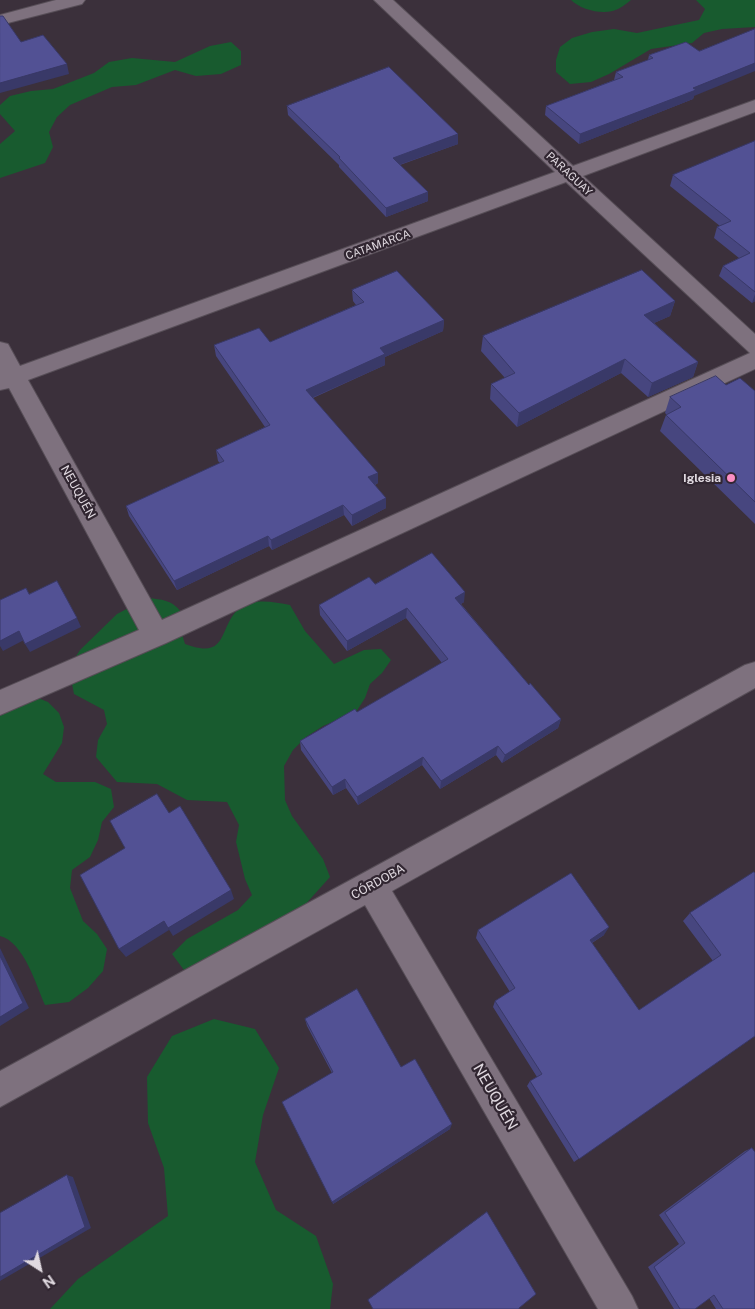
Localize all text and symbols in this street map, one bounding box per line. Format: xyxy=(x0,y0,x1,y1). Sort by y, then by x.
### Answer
street label: PARAGUAY xyxy=(543,149,595,199)
street label: CATAMARCA xyxy=(344,227,412,263)
street label: NEUQUÉN xyxy=(57,463,99,521)
place label: Iglesia xyxy=(683,471,721,485)
marker: Iglesia xyxy=(725,472,737,484)
street label: CÓRDOBA xyxy=(349,861,407,903)
street label: NEUQUÉN xyxy=(469,1061,521,1133)
north arrow xyxy=(15,1244,65,1294)
text: N xyxy=(40,1272,58,1291)

